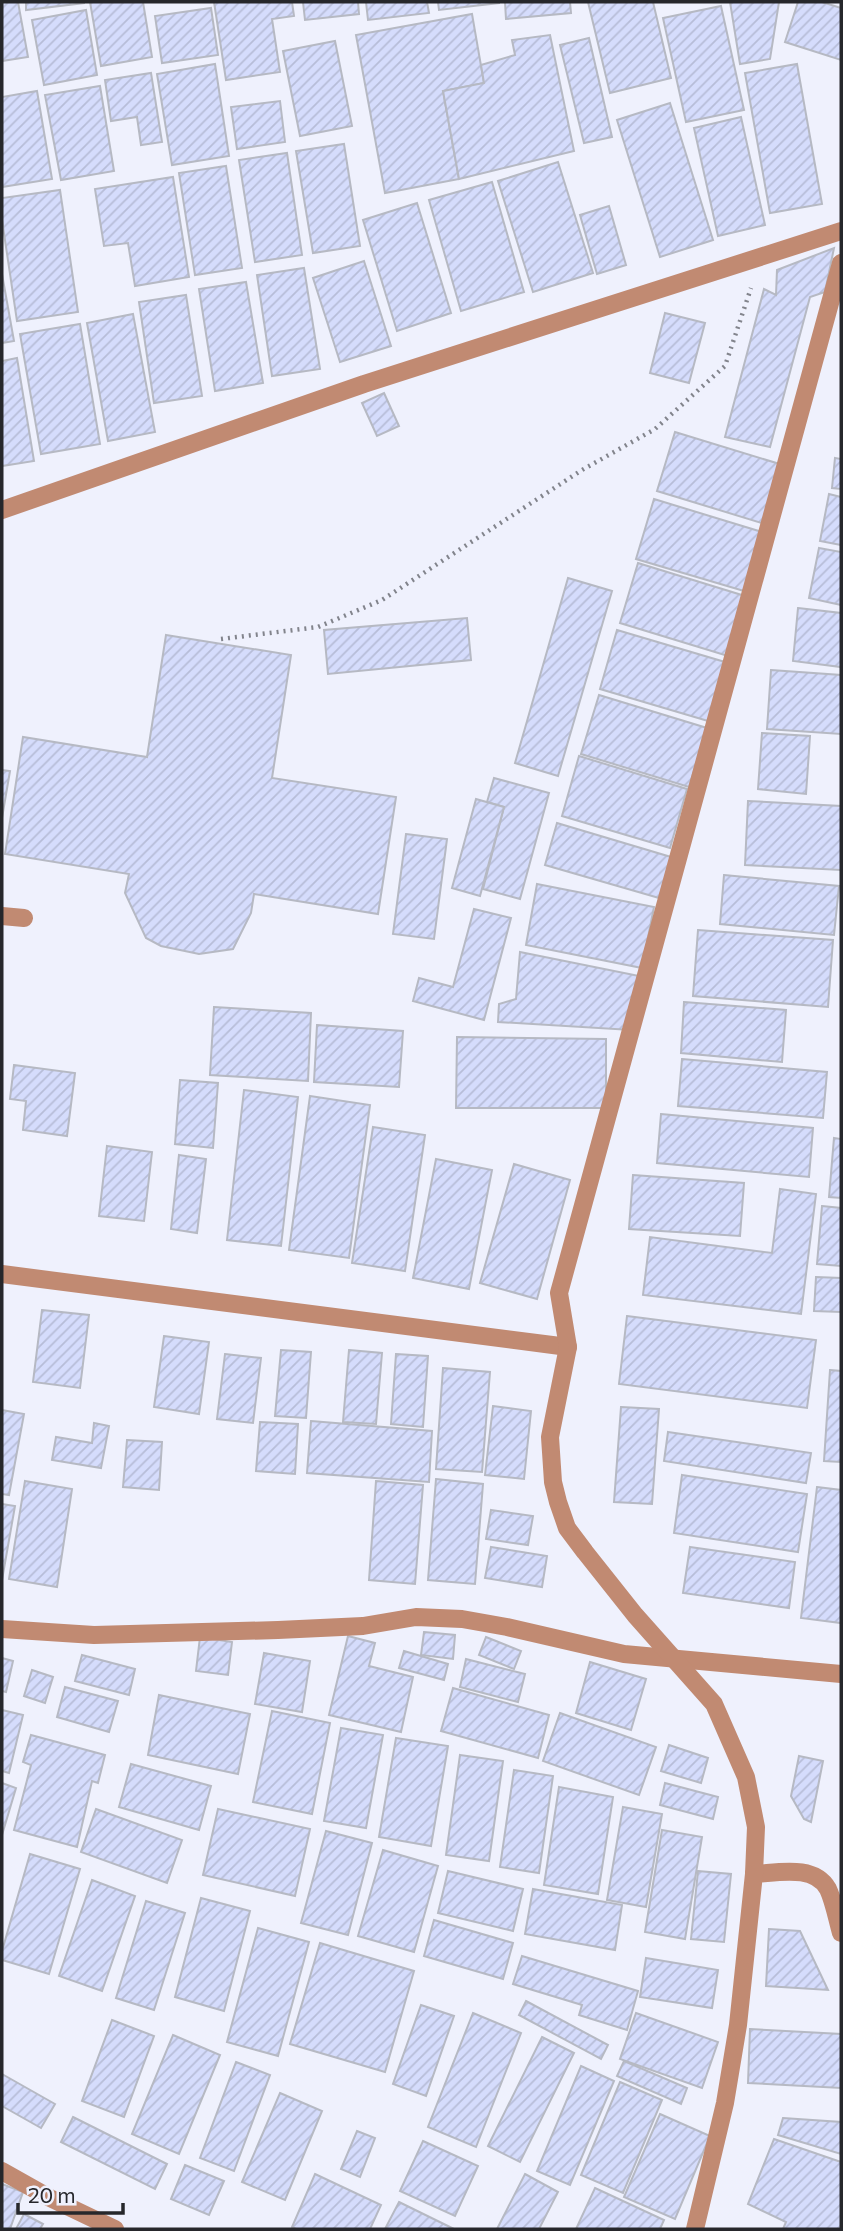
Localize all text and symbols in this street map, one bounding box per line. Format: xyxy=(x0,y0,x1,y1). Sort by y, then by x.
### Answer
scale bar xyxy=(18,2172,122,2216)
text: 20 m xyxy=(28,2182,76,2207)

